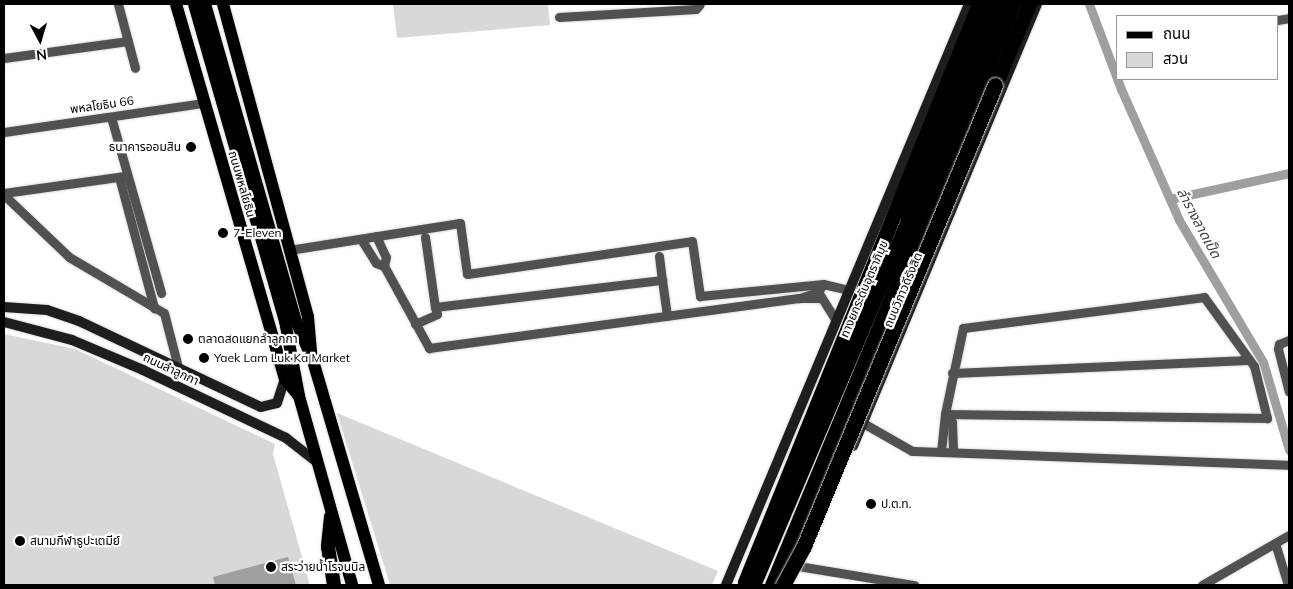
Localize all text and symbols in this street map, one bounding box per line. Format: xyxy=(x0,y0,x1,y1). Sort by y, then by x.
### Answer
north arrow xyxy=(15,15,65,65)
legend xyxy=(1116,15,1278,80)
text: ถนน xyxy=(1163,24,1190,43)
text: N xyxy=(35,45,48,64)
text: สวน xyxy=(1163,49,1188,68)
street label: พหลโยธิน 66 xyxy=(69,93,135,117)
place label: ธนาคารออมสิน xyxy=(109,140,181,154)
marker: ธนาคารออมสิน xyxy=(185,141,197,153)
street label: ถนนพหลโยธิน xyxy=(226,149,258,219)
water label: ลำรางลาดเป็ด xyxy=(1173,185,1225,261)
place label: 7-Eleven xyxy=(233,226,282,240)
marker: 7-Eleven xyxy=(217,227,229,239)
street label: ทางยกระดับอุตราภิมุข xyxy=(837,238,891,340)
street label: ถนนวิภาวดีรังสิต xyxy=(881,250,925,330)
place label: ตลาดสดแยกลำลูกกา xyxy=(198,332,298,346)
marker: ตลาดสดแยกลำลูกกา xyxy=(182,333,194,345)
street label: ถนนลำลูกกา xyxy=(141,350,201,388)
place label: Yaek Lam Luk Ka Market xyxy=(214,351,350,365)
marker: Yaek Lam Luk Ka Market xyxy=(198,352,210,364)
place label: ป.ต.ท. xyxy=(881,497,911,511)
marker: ป.ต.ท. xyxy=(865,498,877,510)
place label: สนามกีฬาธูปะเตมีย์ xyxy=(30,534,120,548)
marker: สนามกีฬาธูปะเตมีย์ xyxy=(14,535,26,547)
place label: สระว่ายน้ำโรจนนิล xyxy=(281,560,365,574)
marker: สระว่ายน้ำโรจนนิล xyxy=(265,561,277,573)

